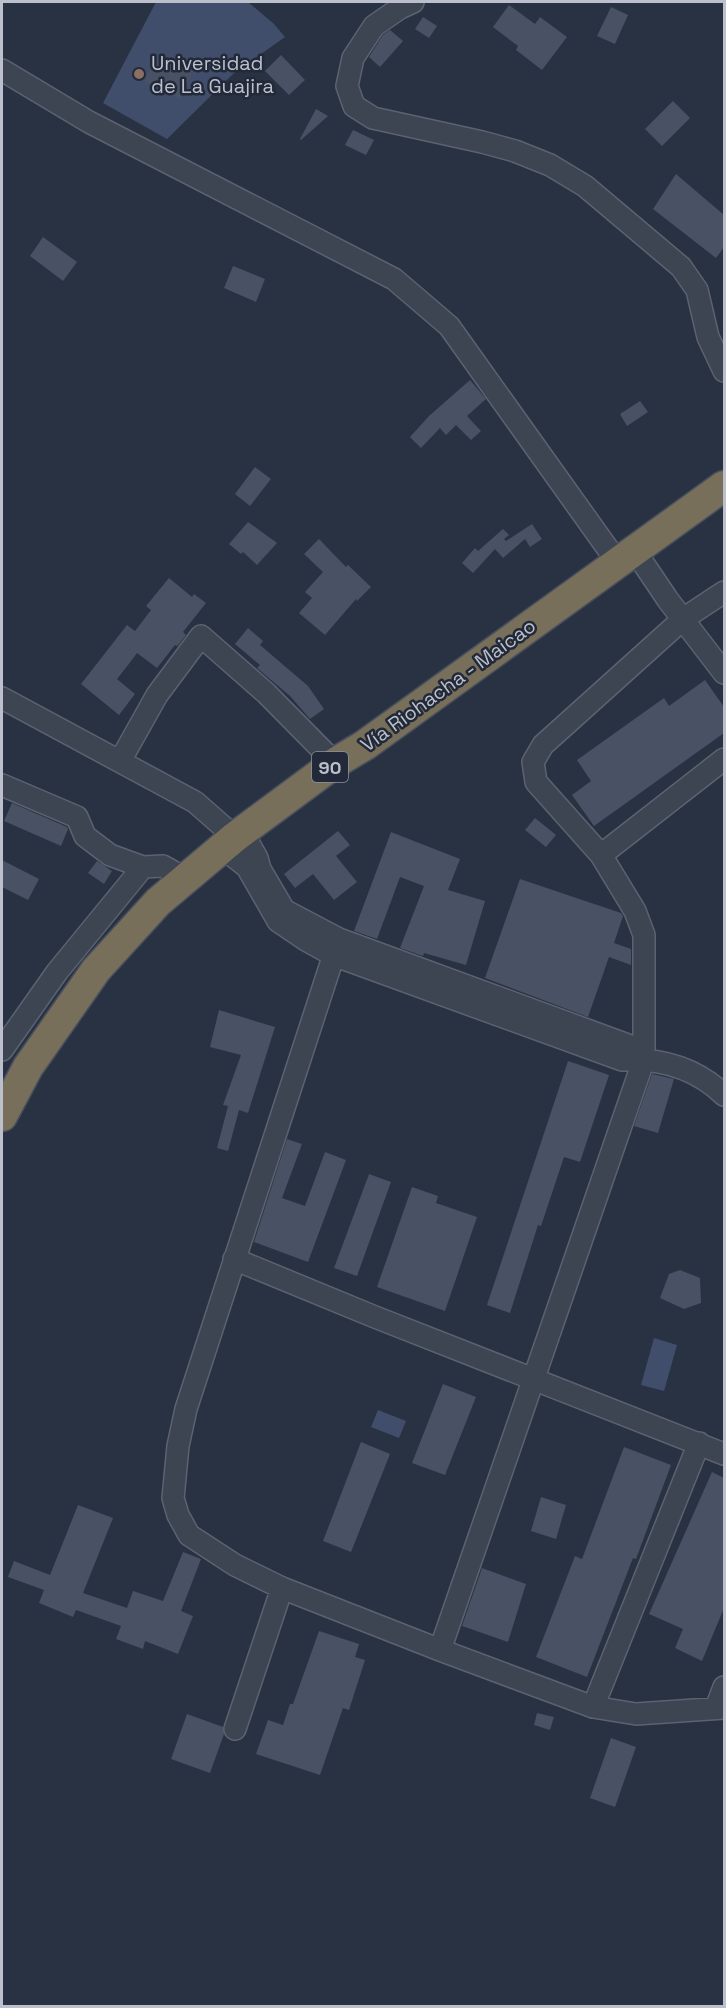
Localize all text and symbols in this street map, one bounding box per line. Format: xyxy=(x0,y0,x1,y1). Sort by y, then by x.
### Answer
place label: Universidad de La Guajira xyxy=(151,50,274,99)
marker: Universidad de La Guajira xyxy=(132,67,146,81)
street label: Vía Riohacha - Maicao xyxy=(355,613,541,757)
road number: 90 xyxy=(312,752,348,782)

